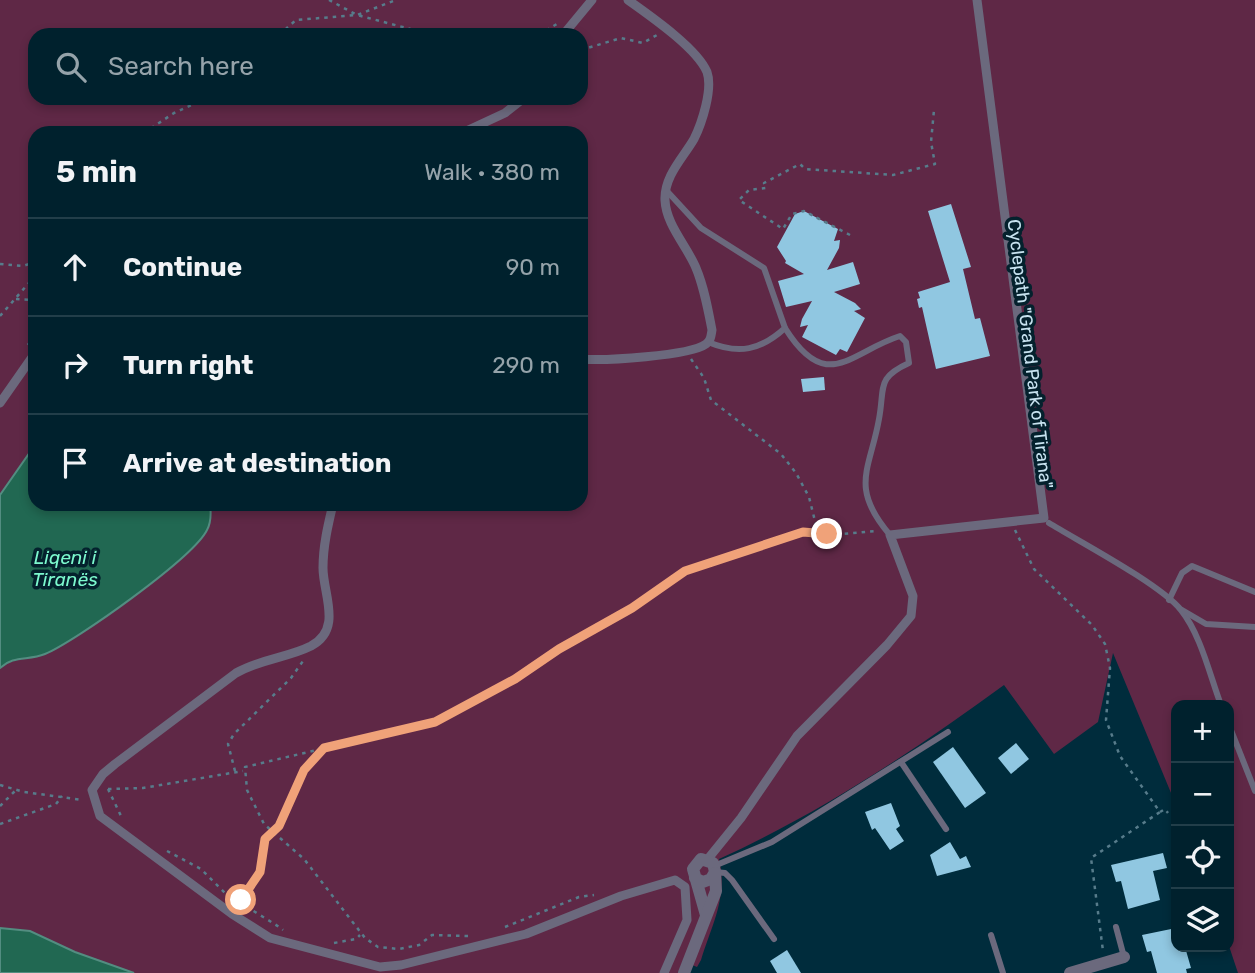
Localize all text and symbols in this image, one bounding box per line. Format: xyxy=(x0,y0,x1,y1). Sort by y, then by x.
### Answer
search box xyxy=(28,28,588,105)
icon: search xyxy=(52,48,90,86)
text: Search here xyxy=(108,51,254,82)
text: 5 min xyxy=(56,154,137,190)
text: Walk · 380 m xyxy=(424,158,560,186)
street label: Cyclepath "Grand Park of Tirana" xyxy=(1003,218,1057,490)
icon: ahead xyxy=(56,248,94,286)
text: Continue xyxy=(123,252,242,283)
text: 90 m xyxy=(506,253,560,281)
icon: right xyxy=(56,346,94,384)
text: Turn right xyxy=(123,350,253,381)
text: 290 m xyxy=(492,351,560,379)
icon: arrive xyxy=(56,444,94,482)
text: Arrive at destination xyxy=(123,448,391,479)
route end xyxy=(811,518,842,549)
water label: Liqeni i Tiranës xyxy=(32,546,98,591)
map controls xyxy=(1171,700,1234,952)
button: + xyxy=(1171,700,1234,763)
button: − xyxy=(1171,763,1234,826)
button: locate xyxy=(1171,826,1234,889)
route start xyxy=(225,884,256,915)
button: layers xyxy=(1171,889,1234,952)

